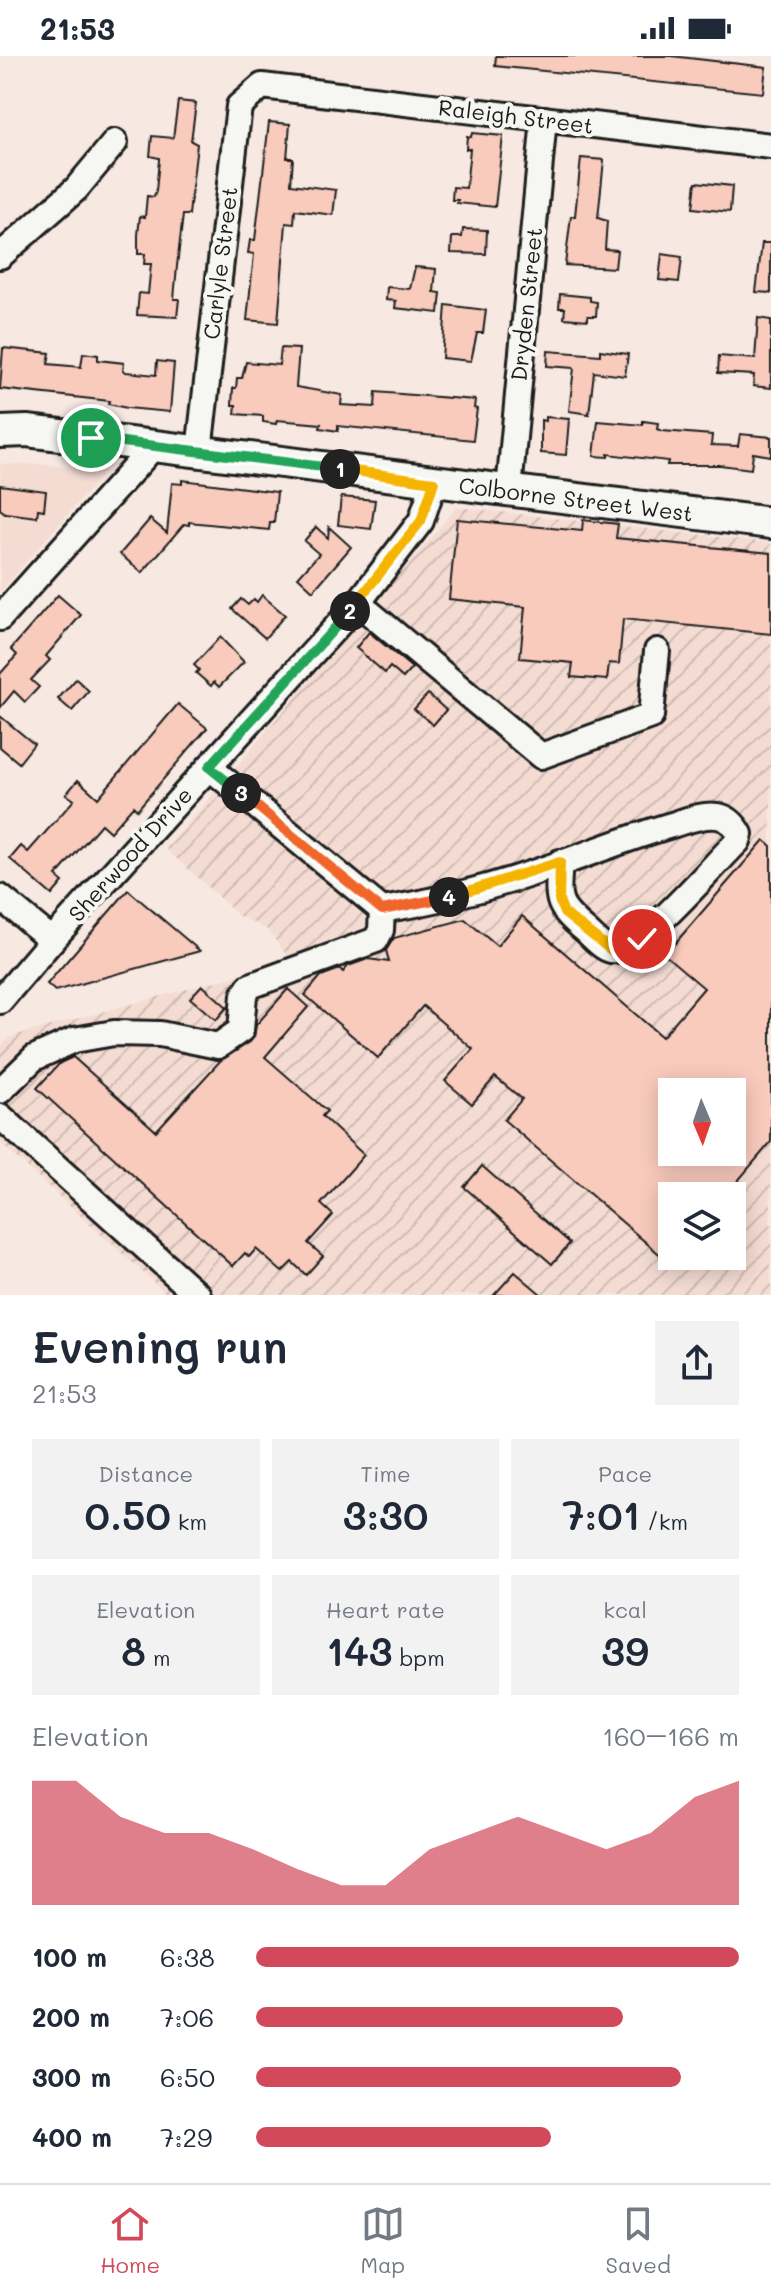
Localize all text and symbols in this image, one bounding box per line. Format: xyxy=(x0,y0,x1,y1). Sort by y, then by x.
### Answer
text: 21:53 xyxy=(40,8,115,48)
street label: Raleigh Street xyxy=(437,92,595,140)
street label: Carlyle Street xyxy=(196,185,244,341)
street label: Dryden Street xyxy=(504,226,548,382)
pin xyxy=(57,404,125,472)
icon: arrive xyxy=(69,416,113,460)
pin: 1 xyxy=(320,449,360,489)
text: 1 xyxy=(335,454,345,483)
street label: Colborne Street West xyxy=(457,470,695,528)
pin: 2 xyxy=(330,591,370,631)
text: 2 xyxy=(344,596,356,625)
pin: 3 xyxy=(221,773,261,813)
text: 3 xyxy=(234,778,248,807)
street label: Sherwood Drive xyxy=(62,780,198,928)
pin: 4 xyxy=(429,877,469,917)
text: 4 xyxy=(442,882,456,911)
pin xyxy=(608,905,676,973)
icon: check xyxy=(620,917,664,961)
north arrow xyxy=(658,1078,746,1166)
map controls xyxy=(658,1078,746,1270)
button: layers xyxy=(658,1182,746,1270)
text: Evening run xyxy=(32,1317,287,1374)
button: share xyxy=(655,1321,739,1405)
text: 21:53 xyxy=(32,1376,97,1410)
text: Distance xyxy=(98,1459,193,1488)
text: Time xyxy=(360,1459,411,1488)
text: Pace xyxy=(598,1459,652,1488)
text: 0.50 xyxy=(85,1488,171,1540)
text: 3:30 xyxy=(343,1488,428,1540)
text: 7:01 xyxy=(562,1488,640,1540)
text: km xyxy=(171,1507,207,1536)
text: /km xyxy=(640,1507,688,1536)
text: Elevation xyxy=(96,1595,195,1624)
text: Heart rate xyxy=(326,1595,445,1624)
text: kcal xyxy=(603,1595,647,1624)
text: 8 xyxy=(121,1624,146,1676)
text: 143 xyxy=(326,1624,393,1676)
text: 39 xyxy=(601,1624,649,1676)
text: m xyxy=(146,1643,170,1672)
text: bpm xyxy=(393,1643,445,1672)
text: Elevation xyxy=(32,1719,149,1753)
text: 160–166 m xyxy=(602,1719,739,1753)
text: 100 m xyxy=(32,1940,107,1974)
text: 6:38 xyxy=(160,1940,215,1974)
text: 200 m xyxy=(32,2000,110,2034)
text: 7:06 xyxy=(160,2000,214,2034)
text: 300 m xyxy=(32,2060,111,2094)
text: 6:50 xyxy=(160,2060,215,2094)
text: 400 m xyxy=(32,2120,112,2154)
text: 7:29 xyxy=(160,2120,212,2154)
tab: Home xyxy=(100,2202,160,2279)
tab: Map xyxy=(360,2202,405,2279)
tab: Saved xyxy=(606,2202,671,2279)

